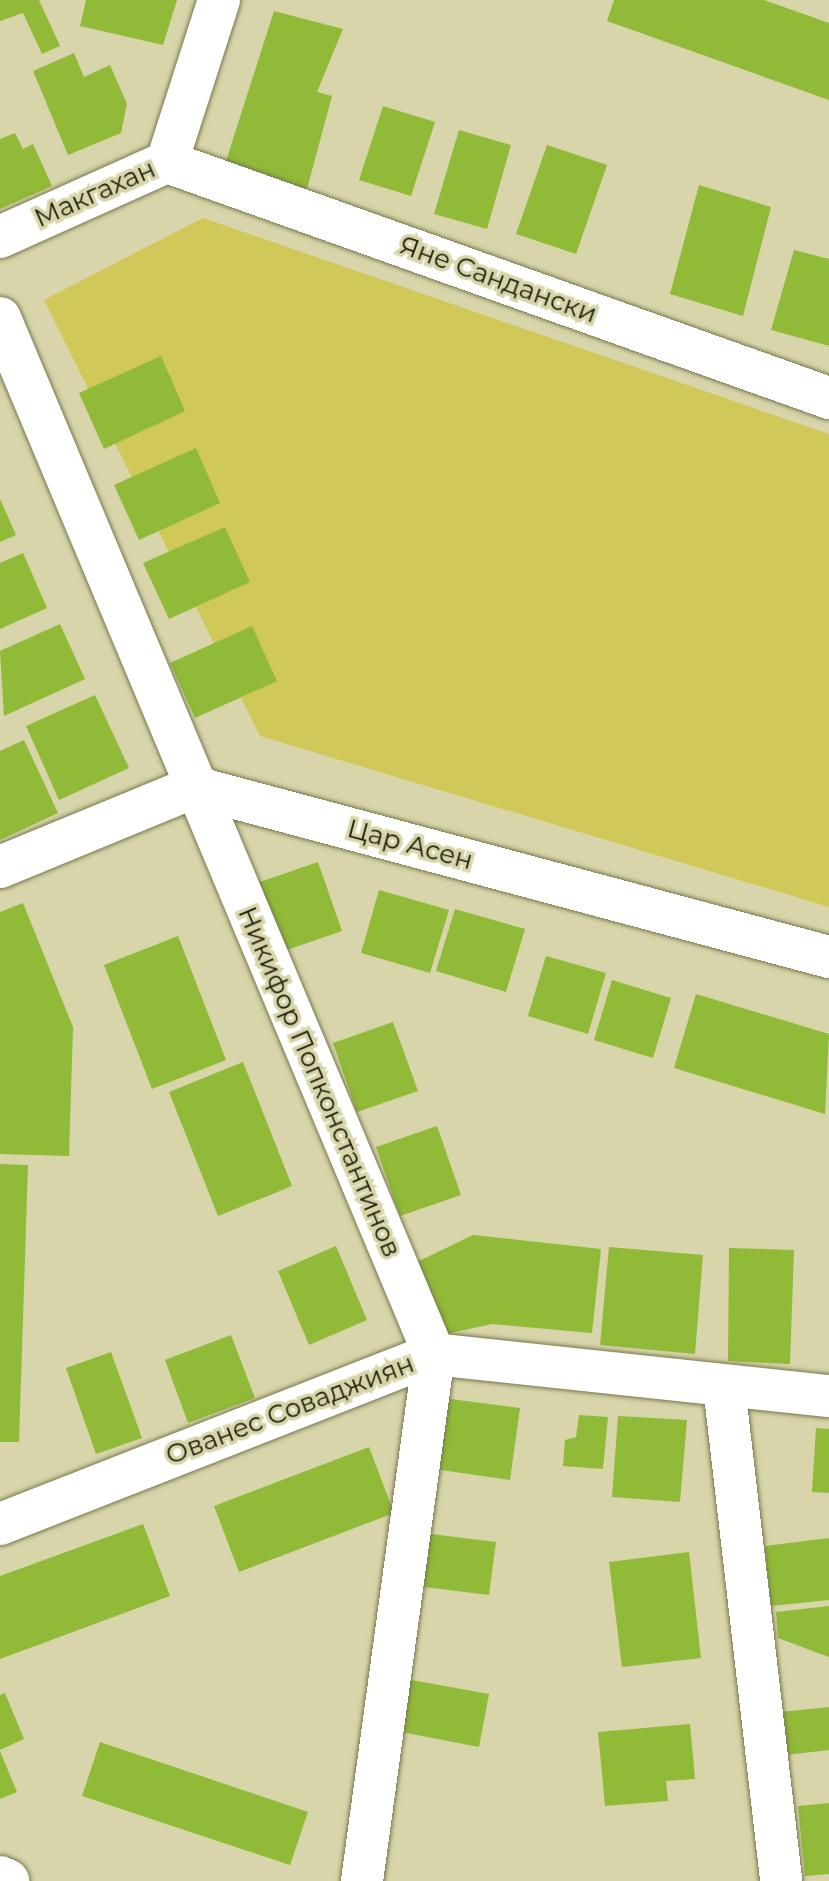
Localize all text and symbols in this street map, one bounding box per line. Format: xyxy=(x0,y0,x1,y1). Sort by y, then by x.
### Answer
street label: Макгахан xyxy=(30,154,160,234)
street label: Яне Сандански xyxy=(395,230,601,330)
street label: Цар Асен xyxy=(344,813,476,877)
street label: Никифор Попконстантинов xyxy=(231,902,407,1262)
street label: Ованес Соваджиян xyxy=(162,1348,418,1472)

